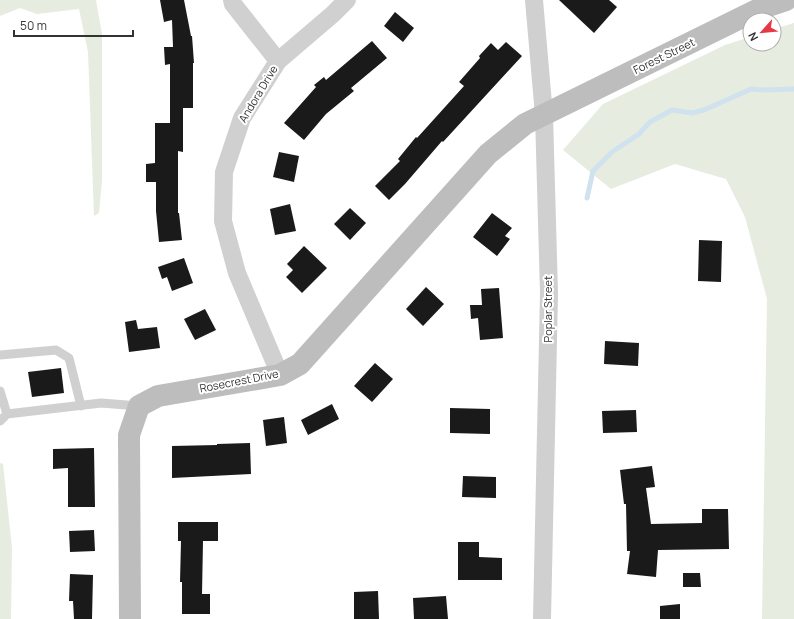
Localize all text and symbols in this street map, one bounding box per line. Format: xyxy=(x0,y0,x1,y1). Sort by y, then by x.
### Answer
scale bar xyxy=(14,12,133,38)
north arrow xyxy=(742,12,782,52)
text: 50 m xyxy=(20,17,47,34)
text: N xyxy=(744,30,761,44)
street label: Forest Street xyxy=(630,34,697,77)
street label: Andora Drive xyxy=(235,62,281,125)
street label: Poplar Street xyxy=(540,276,555,342)
street label: Rosecrest Drive xyxy=(198,365,280,396)

